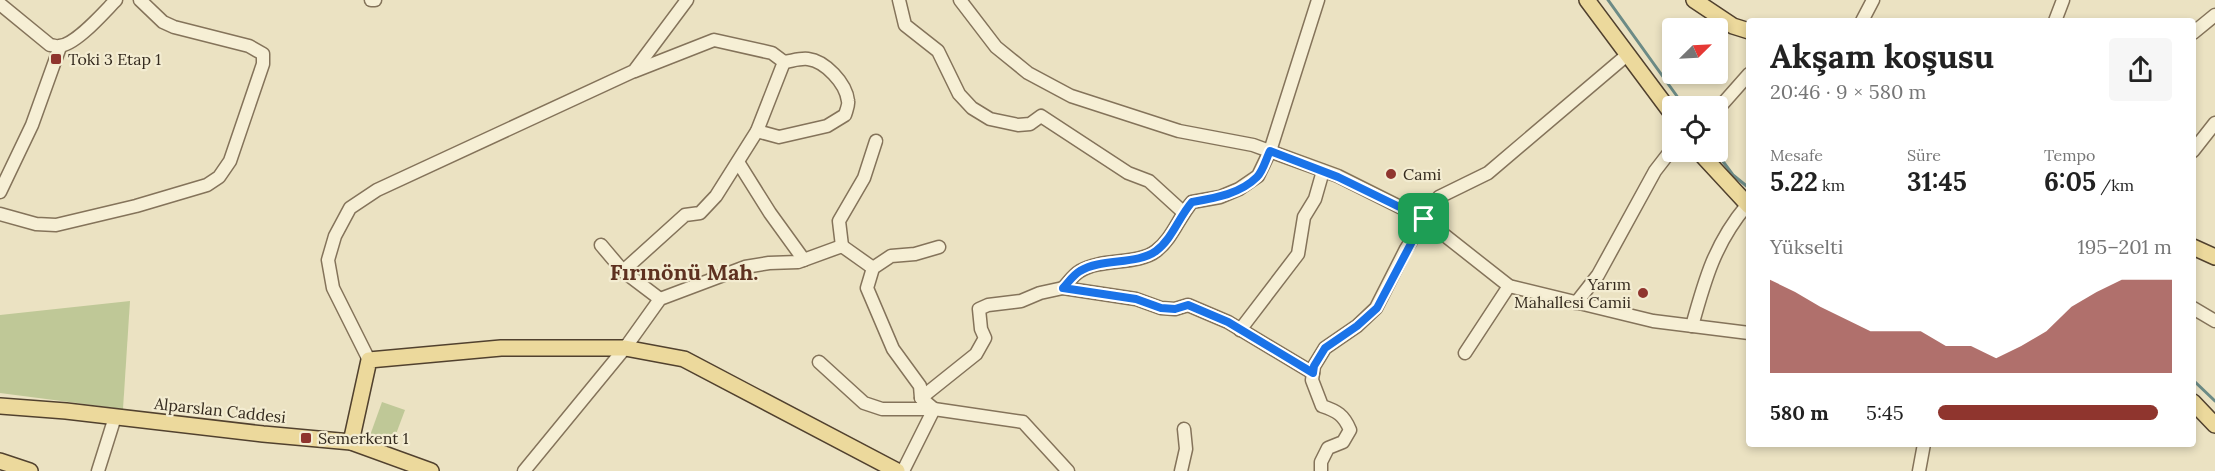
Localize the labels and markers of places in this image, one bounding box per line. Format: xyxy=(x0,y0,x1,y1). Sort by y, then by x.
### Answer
place label: Toki 3 Etap 1 xyxy=(68,49,161,69)
marker: Toki 3 Etap 1 xyxy=(49,52,63,66)
place label: Cami xyxy=(1403,164,1441,184)
marker: Cami xyxy=(1384,167,1398,181)
pin xyxy=(1398,193,1449,244)
place label: Yarım Mahallesi Camii xyxy=(1514,274,1631,312)
marker: Yarım Mahallesi Camii xyxy=(1636,286,1650,300)
place label: Semerkent 1 xyxy=(318,428,409,448)
marker: Semerkent 1 xyxy=(299,431,313,445)

